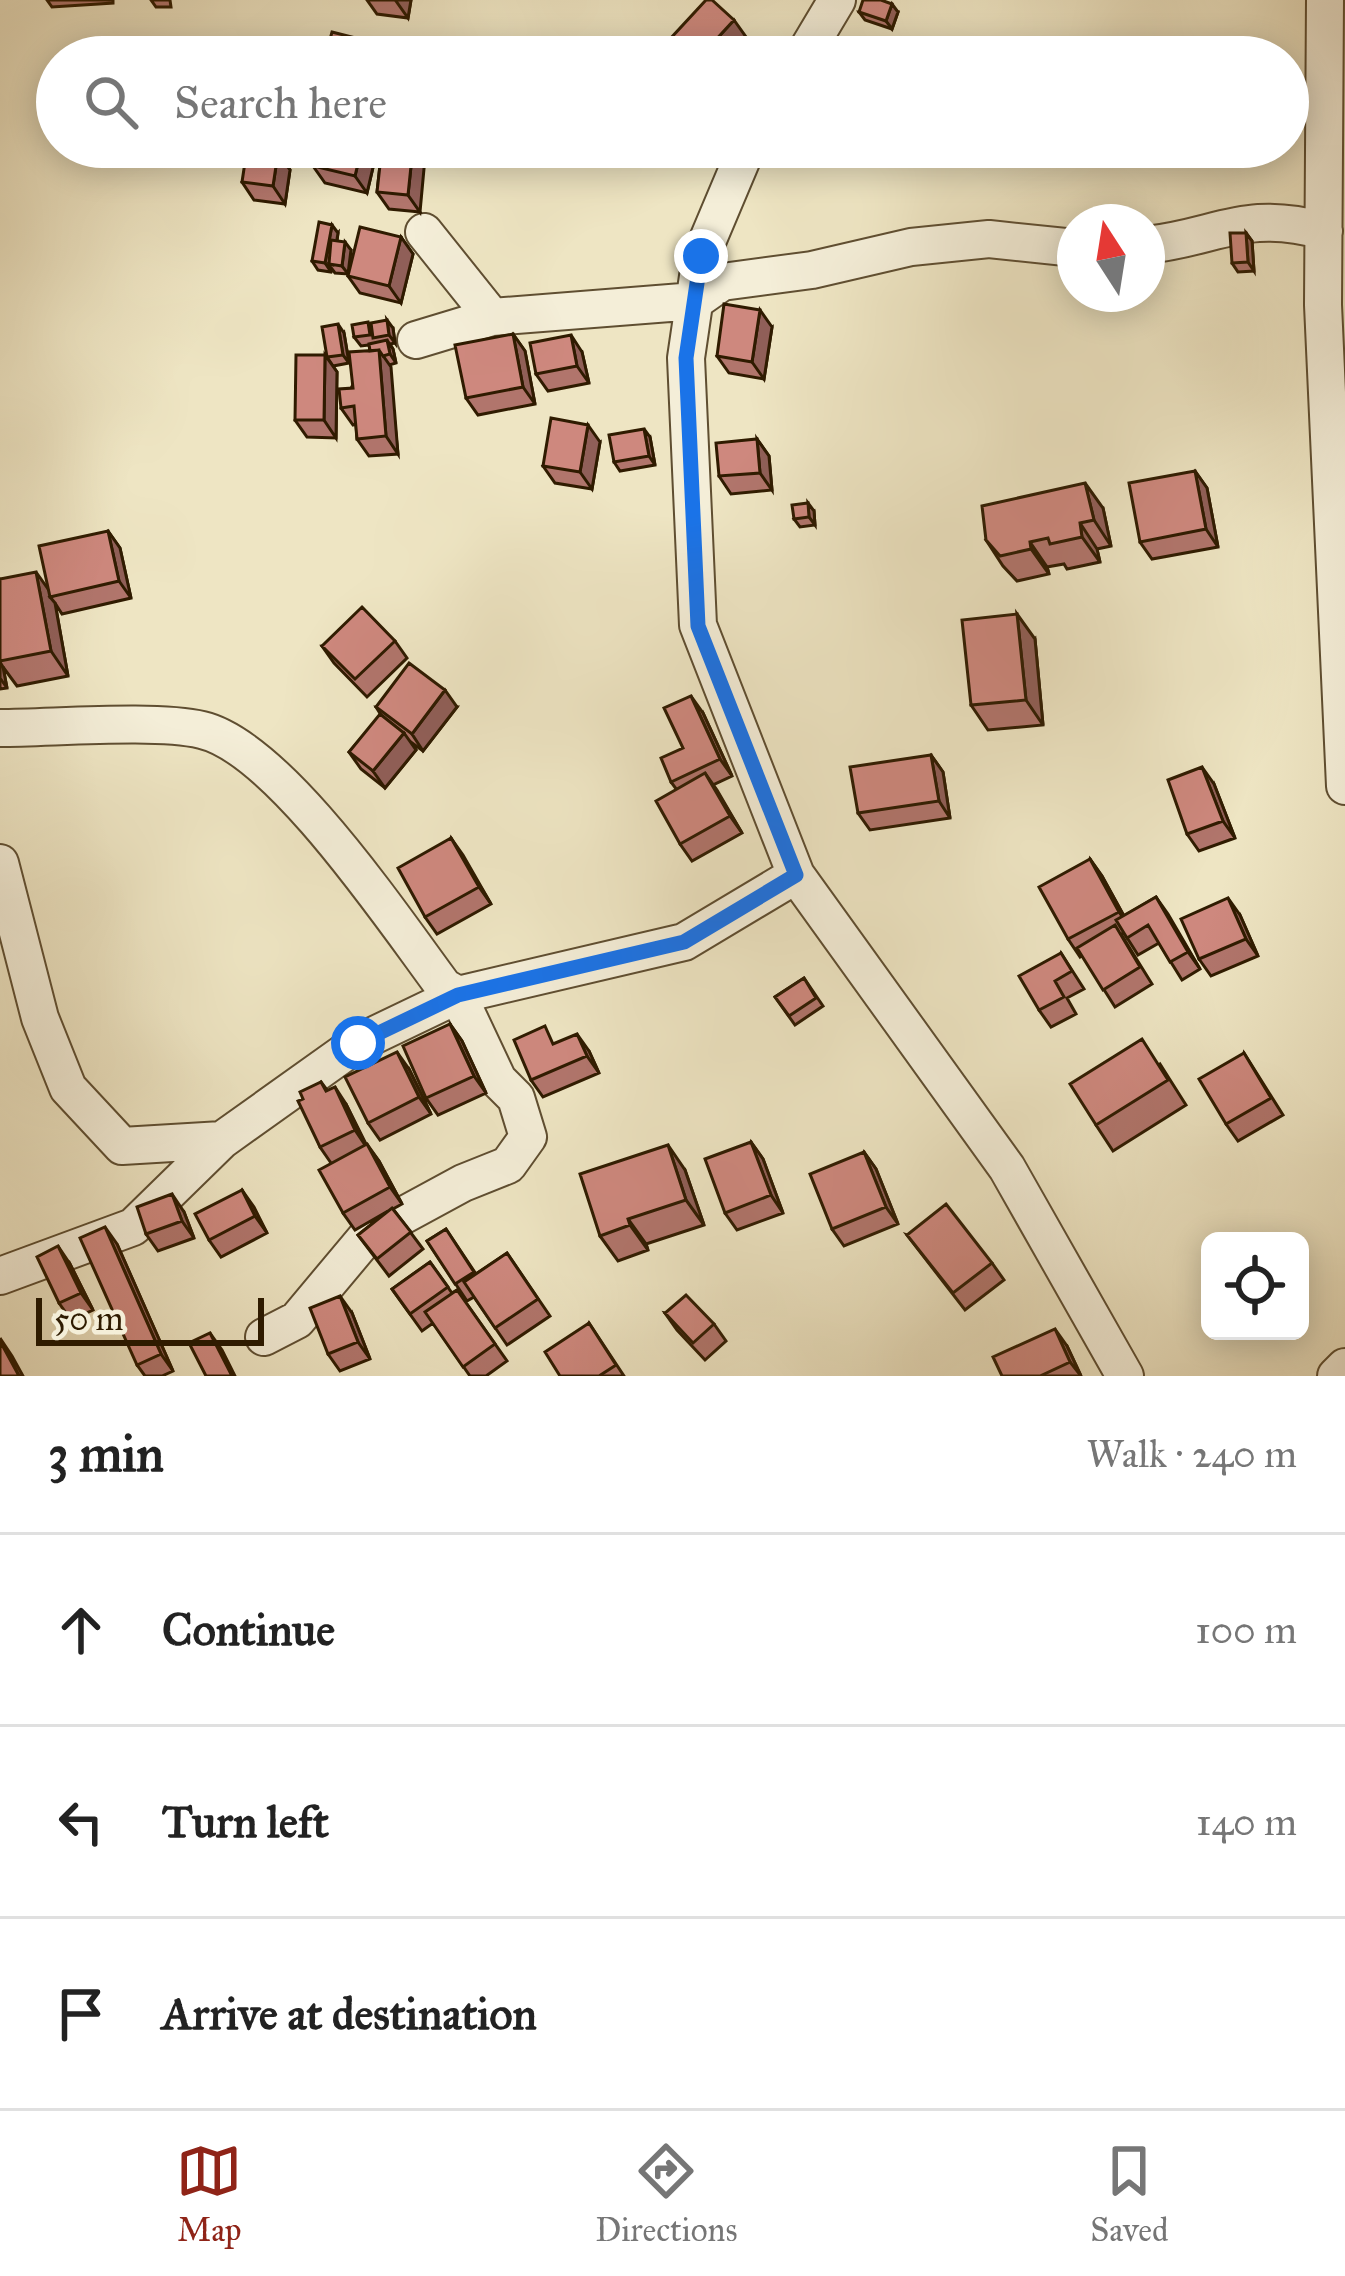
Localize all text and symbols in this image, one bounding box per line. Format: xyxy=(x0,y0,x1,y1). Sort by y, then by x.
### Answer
search box xyxy=(36,36,1309,168)
icon: search xyxy=(78,69,144,135)
text: Search here xyxy=(174,75,387,130)
north arrow xyxy=(1057,204,1165,312)
route end xyxy=(674,229,728,283)
route start xyxy=(331,1016,385,1070)
map controls xyxy=(1201,1232,1309,1340)
button: locate xyxy=(1201,1232,1309,1340)
scale bar xyxy=(36,1292,264,1345)
text: 50 m xyxy=(54,1299,123,1339)
text: 3 min xyxy=(48,1423,164,1485)
text: Walk · 240 m xyxy=(1087,1430,1297,1478)
icon: ahead xyxy=(48,1597,114,1663)
text: Continue xyxy=(162,1602,335,1657)
text: 100 m xyxy=(1195,1606,1297,1654)
icon: left xyxy=(48,1789,114,1855)
text: Turn left xyxy=(162,1794,329,1849)
text: 140 m xyxy=(1196,1798,1297,1846)
icon: arrive xyxy=(48,1981,114,2047)
text: Arrive at destination xyxy=(162,1986,537,2041)
tab: Map xyxy=(176,2138,242,2250)
tab: Directions xyxy=(595,2138,737,2250)
tab: Saved xyxy=(1090,2138,1169,2250)

